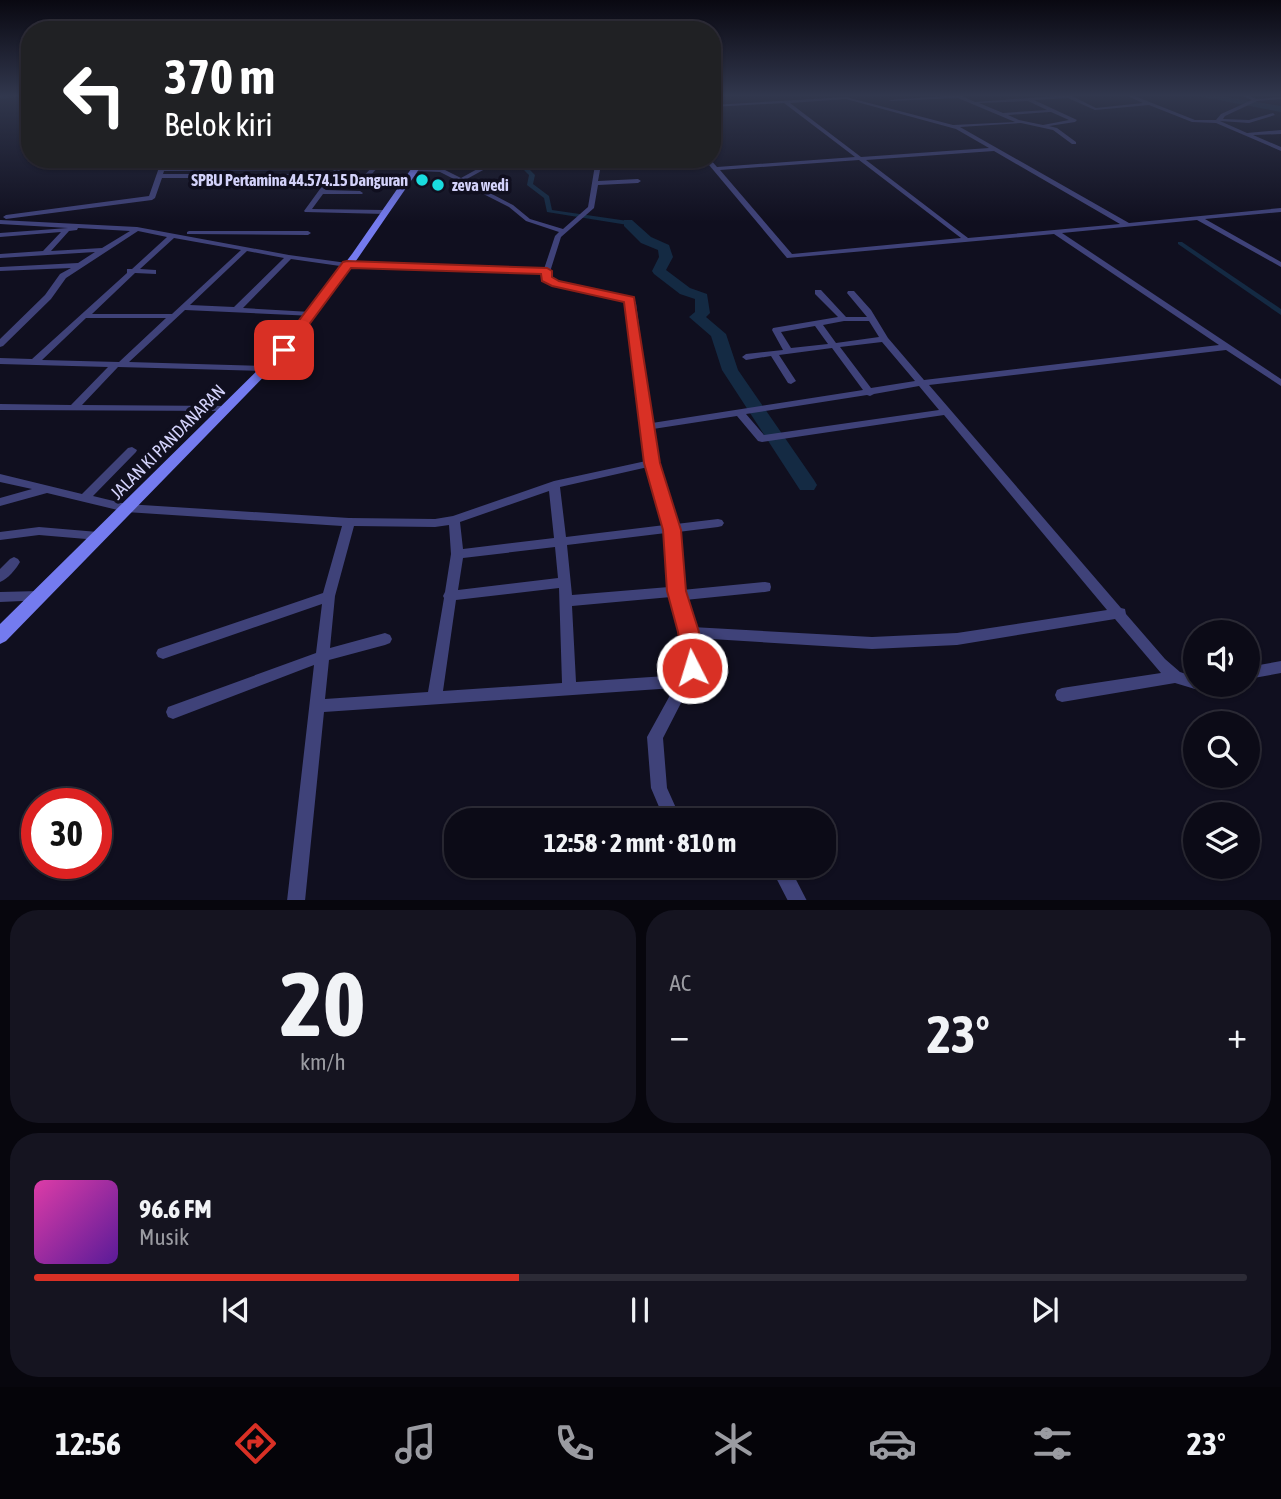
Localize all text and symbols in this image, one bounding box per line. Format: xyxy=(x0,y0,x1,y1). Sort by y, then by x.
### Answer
text: 370 m xyxy=(164,48,275,104)
icon: left xyxy=(49,49,140,140)
text: Belok kiri xyxy=(164,106,273,143)
place label: SPBU Pertamina 44.574.15 Danguran xyxy=(191,171,408,189)
marker: SPBU Pertamina 44.574.15 Danguran xyxy=(414,172,430,188)
place label: zeva wedi xyxy=(452,176,509,194)
marker: zeva wedi xyxy=(430,177,446,193)
pin xyxy=(254,320,314,380)
icon: arrive xyxy=(265,331,303,369)
street label: JALAN KI PANDANARAN xyxy=(106,380,229,503)
map controls xyxy=(1183,620,1260,879)
button: sound xyxy=(1183,620,1260,697)
position arrow xyxy=(655,631,729,705)
button: search xyxy=(1183,711,1260,788)
speed limit sign: 30 xyxy=(21,788,112,879)
button: layers xyxy=(1183,802,1260,879)
text: 12:58 · 2 mnt · 810 m xyxy=(544,828,736,858)
text: 20 xyxy=(280,951,366,1055)
text: AC xyxy=(670,970,691,996)
text: 23° xyxy=(927,1004,990,1064)
text: − xyxy=(670,1013,689,1056)
text: + xyxy=(1227,1013,1247,1056)
text: km/h xyxy=(300,1049,346,1075)
text: 96.6 FM xyxy=(139,1194,212,1224)
text: Musik xyxy=(139,1224,189,1250)
icon: previous xyxy=(217,1291,255,1329)
icon: pause xyxy=(621,1291,659,1329)
icon: next xyxy=(1026,1291,1064,1329)
icon: directions xyxy=(231,1419,280,1468)
icon: music xyxy=(391,1419,440,1468)
icon: phone xyxy=(550,1419,599,1468)
icon: climate xyxy=(709,1419,758,1468)
icon: car xyxy=(868,1419,917,1468)
icon: filters xyxy=(1028,1419,1077,1468)
text: 12:56 xyxy=(55,1425,121,1462)
text: 23° xyxy=(1187,1425,1226,1462)

